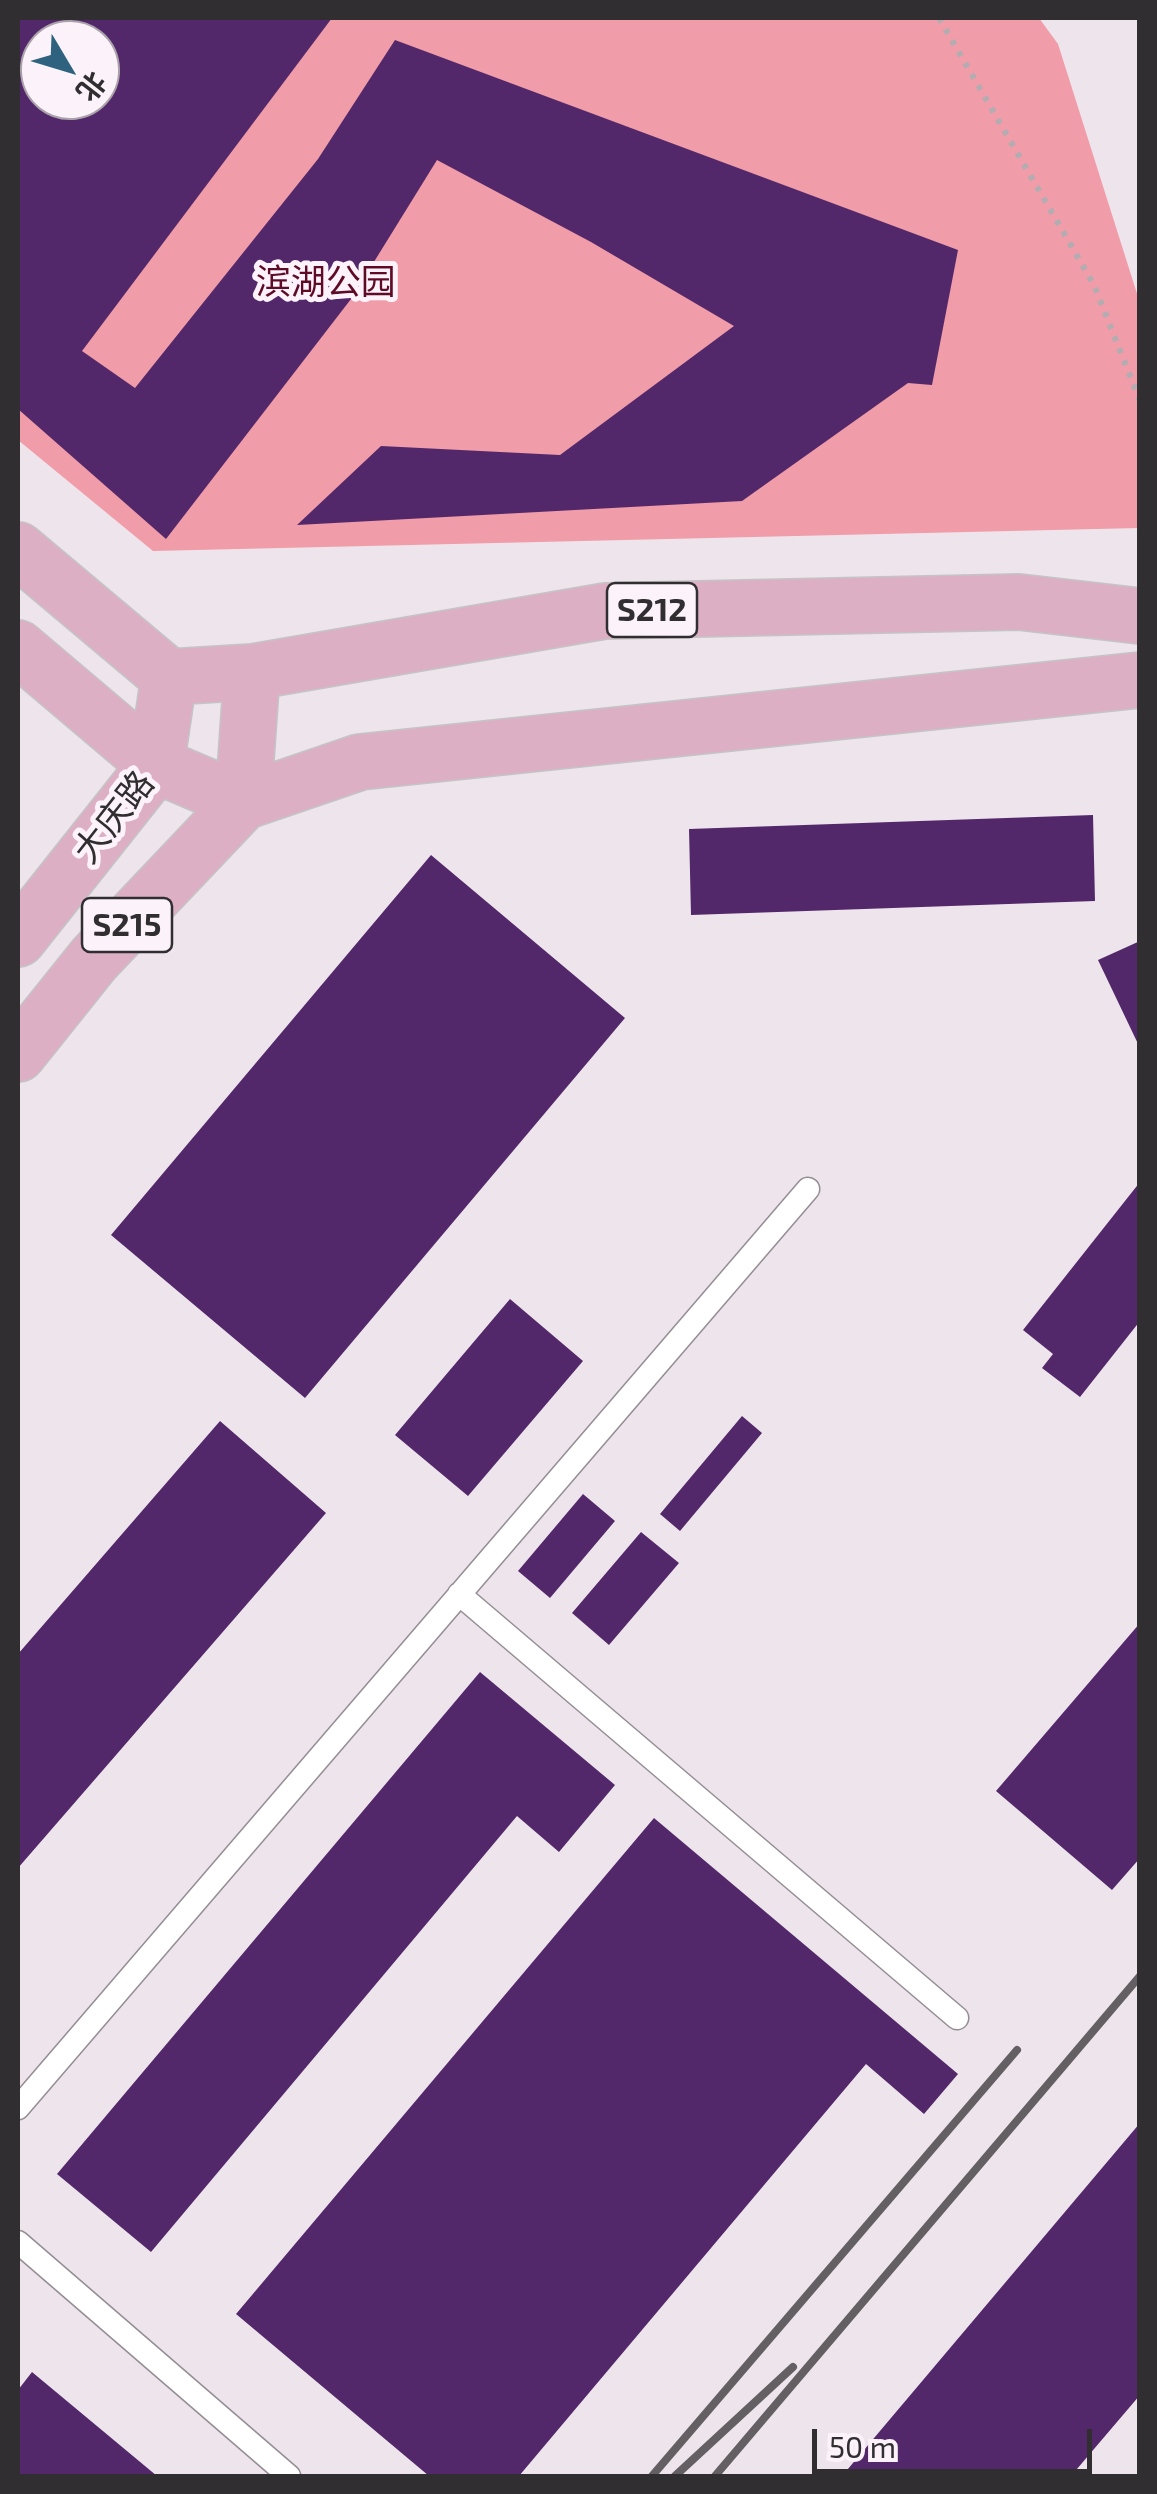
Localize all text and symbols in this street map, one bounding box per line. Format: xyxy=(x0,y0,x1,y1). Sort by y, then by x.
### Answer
north arrow xyxy=(20,20,120,120)
text: 北 xyxy=(70,66,114,109)
park label: 滨湖公园 xyxy=(256,261,396,303)
road number: S212 xyxy=(607,583,697,637)
street label: 大庆路 xyxy=(65,763,163,871)
road number: S215 xyxy=(82,898,172,952)
scale bar xyxy=(817,2409,1097,2471)
text: 50 m xyxy=(829,2428,896,2464)

